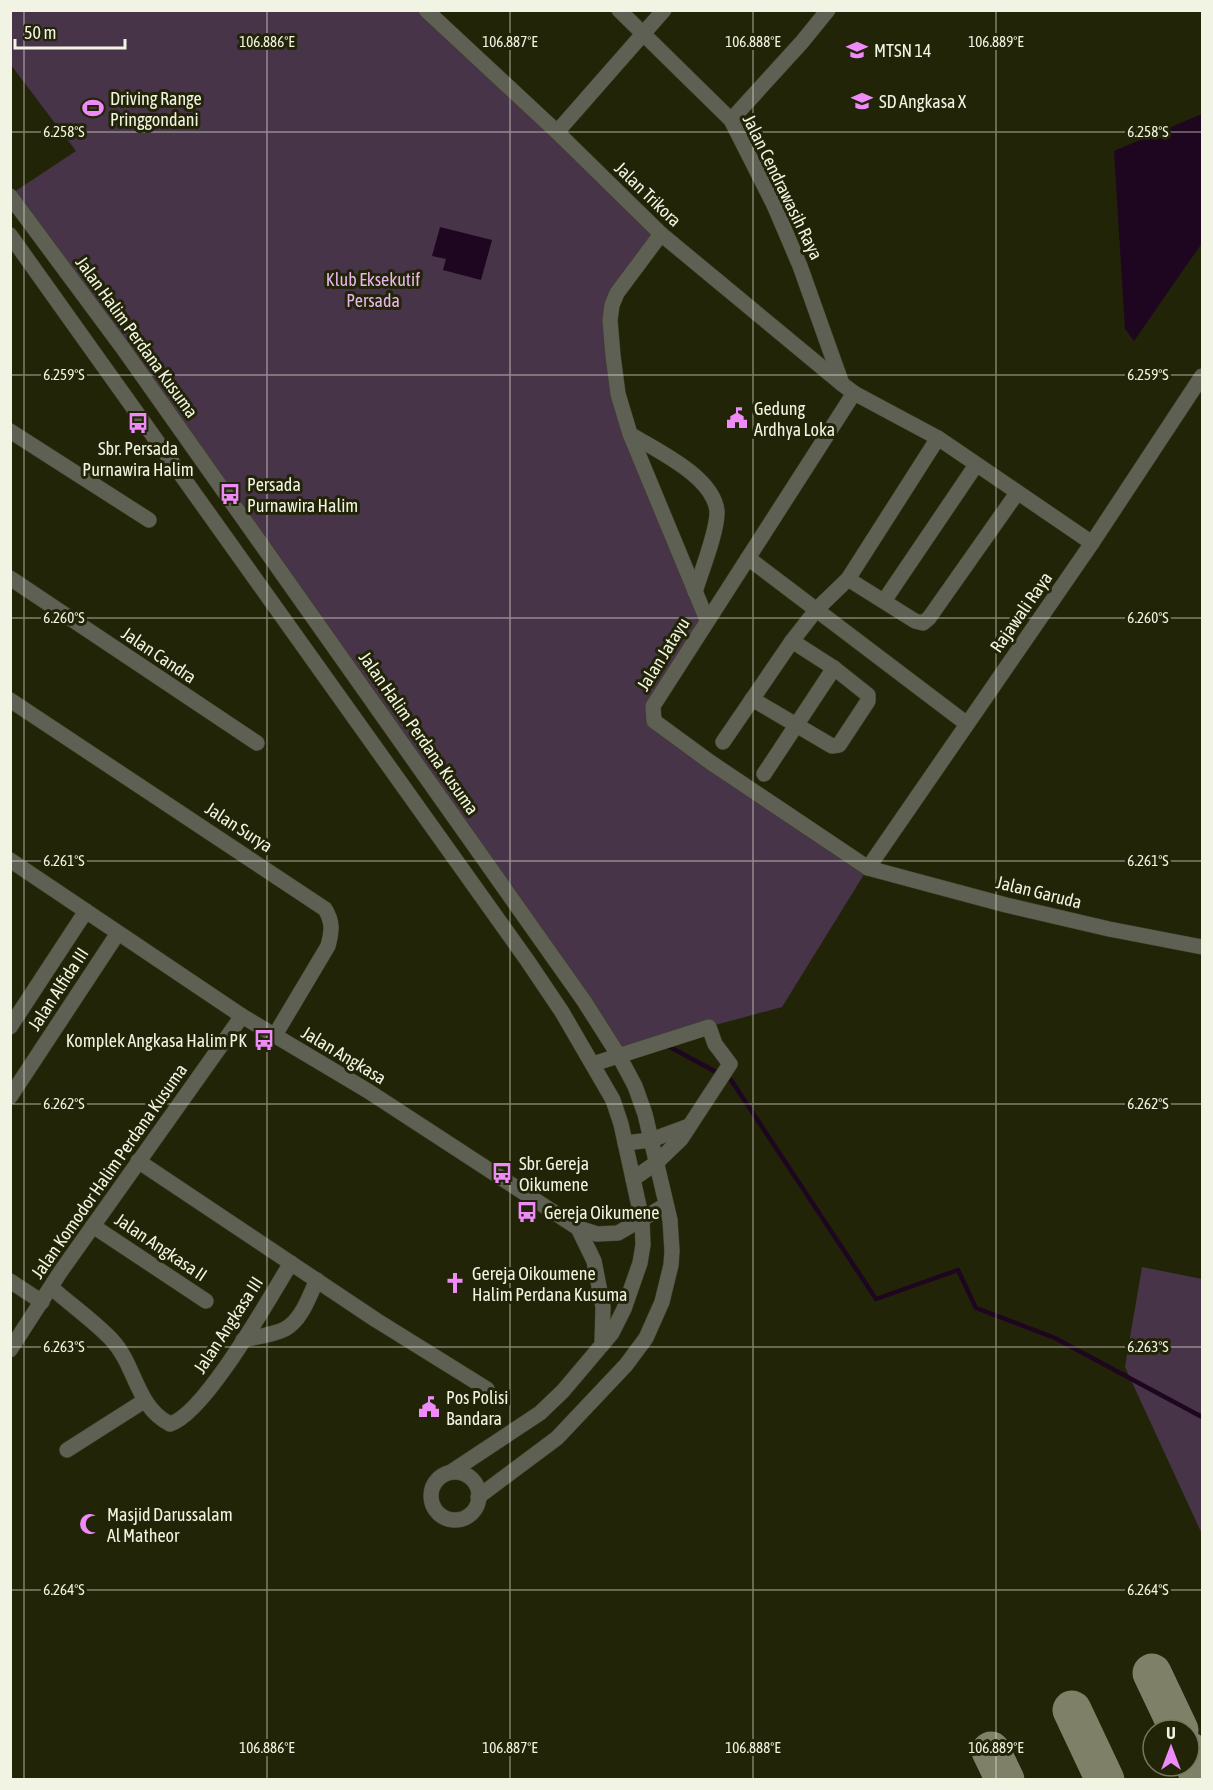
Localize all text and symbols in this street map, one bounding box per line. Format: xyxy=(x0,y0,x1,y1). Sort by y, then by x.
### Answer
scale bar xyxy=(15,12,124,50)
text: 50 m xyxy=(24,22,56,43)
text: 106.886°E xyxy=(239,33,295,50)
text: 106.887°E xyxy=(482,33,538,50)
text: 106.888°E xyxy=(725,33,781,50)
text: 106.889°E xyxy=(968,33,1024,50)
school or university icon: MTSN 14 xyxy=(845,38,869,62)
place label: MTSN 14 xyxy=(874,40,932,61)
place label: Driving Range Pringgondani xyxy=(110,88,202,130)
school or university icon: SD Angkasa X xyxy=(850,89,874,113)
place label: SD Angkasa X xyxy=(879,91,967,112)
sports icon: Driving Range Pringgondani xyxy=(81,96,105,120)
street label: Jalan Cendrawasih Raya xyxy=(739,111,827,263)
text: 6.258°S xyxy=(43,123,85,140)
text: 6.258°S xyxy=(1127,123,1169,140)
street label: Jalan Trikora xyxy=(610,157,686,231)
street label: Jalan Halim Perdana Kusuma xyxy=(72,252,202,422)
park label: Klub Eksekutif Persada xyxy=(326,269,420,311)
text: 6.259°S xyxy=(43,366,85,383)
text: 6.259°S xyxy=(1127,366,1169,383)
place label: Gedung Ardhya Loka xyxy=(754,398,835,440)
public building icon: Gedung Ardhya Loka xyxy=(725,406,749,430)
bus stop icon: Sbr. Persada Purnawira Halim xyxy=(126,411,150,435)
place label: Sbr. Persada Purnawira Halim xyxy=(82,438,194,480)
place label: Persada Purnawira Halim xyxy=(247,474,358,516)
bus stop icon: Persada Purnawira Halim xyxy=(218,482,242,506)
street label: Rajawali Raya xyxy=(986,568,1056,656)
text: 6.260°S xyxy=(43,609,85,626)
text: 6.260°S xyxy=(1127,609,1169,626)
street label: Jalan Jatayu xyxy=(632,614,694,694)
street label: Jalan Candra xyxy=(118,622,200,688)
street label: Jalan Halim Perdana Kusuma xyxy=(355,648,483,818)
street label: Jalan Surya xyxy=(202,798,276,856)
text: 6.261°S xyxy=(43,852,85,869)
text: 6.261°S xyxy=(1127,852,1169,869)
street label: Jalan Garuda xyxy=(994,871,1084,913)
street label: Jalan Alfida III xyxy=(24,944,92,1034)
street label: Jalan Angkasa xyxy=(298,1022,390,1088)
bus stop icon: Komplek Angkasa Halim PK xyxy=(252,1028,276,1052)
place label: Komplek Angkasa Halim PK xyxy=(66,1030,247,1051)
street label: Jalan Komodor Halim Perdana Kusuma xyxy=(27,1060,191,1282)
text: 6.262°S xyxy=(43,1095,85,1112)
text: 6.262°S xyxy=(1127,1095,1169,1112)
place label: Sbr. Gereja Oikumene xyxy=(519,1153,589,1195)
bus stop icon: Sbr. Gereja Oikumene xyxy=(490,1161,514,1185)
bus stop icon: Gereja Oikumene xyxy=(515,1200,539,1224)
place label: Gereja Oikumene xyxy=(544,1202,659,1223)
street label: Jalan Angkasa II xyxy=(111,1209,211,1285)
place label: Gereja Oikoumene Halim Perdana Kusuma xyxy=(472,1263,627,1305)
church icon: Gereja Oikoumene Halim Perdana Kusuma xyxy=(443,1271,467,1295)
street label: Jalan Angkasa III xyxy=(189,1273,267,1377)
text: 6.263°S xyxy=(43,1338,85,1355)
text: 6.263°S xyxy=(1127,1338,1169,1355)
place label: Pos Polisi Bandara xyxy=(446,1387,508,1429)
public building icon: Pos Polisi Bandara xyxy=(417,1395,441,1419)
place label: Masjid Darussalam Al Matheor xyxy=(107,1504,233,1546)
mosque icon: Masjid Darussalam Al Matheor xyxy=(78,1512,102,1536)
text: 6.264°S xyxy=(43,1581,85,1598)
text: 6.264°S xyxy=(1127,1581,1169,1598)
north arrow xyxy=(1141,1718,1201,1778)
text: U xyxy=(1166,1724,1176,1742)
text: 106.886°E xyxy=(239,1739,295,1756)
text: 106.887°E xyxy=(482,1739,538,1756)
text: 106.888°E xyxy=(725,1739,781,1756)
text: 106.889°E xyxy=(968,1739,1024,1756)

